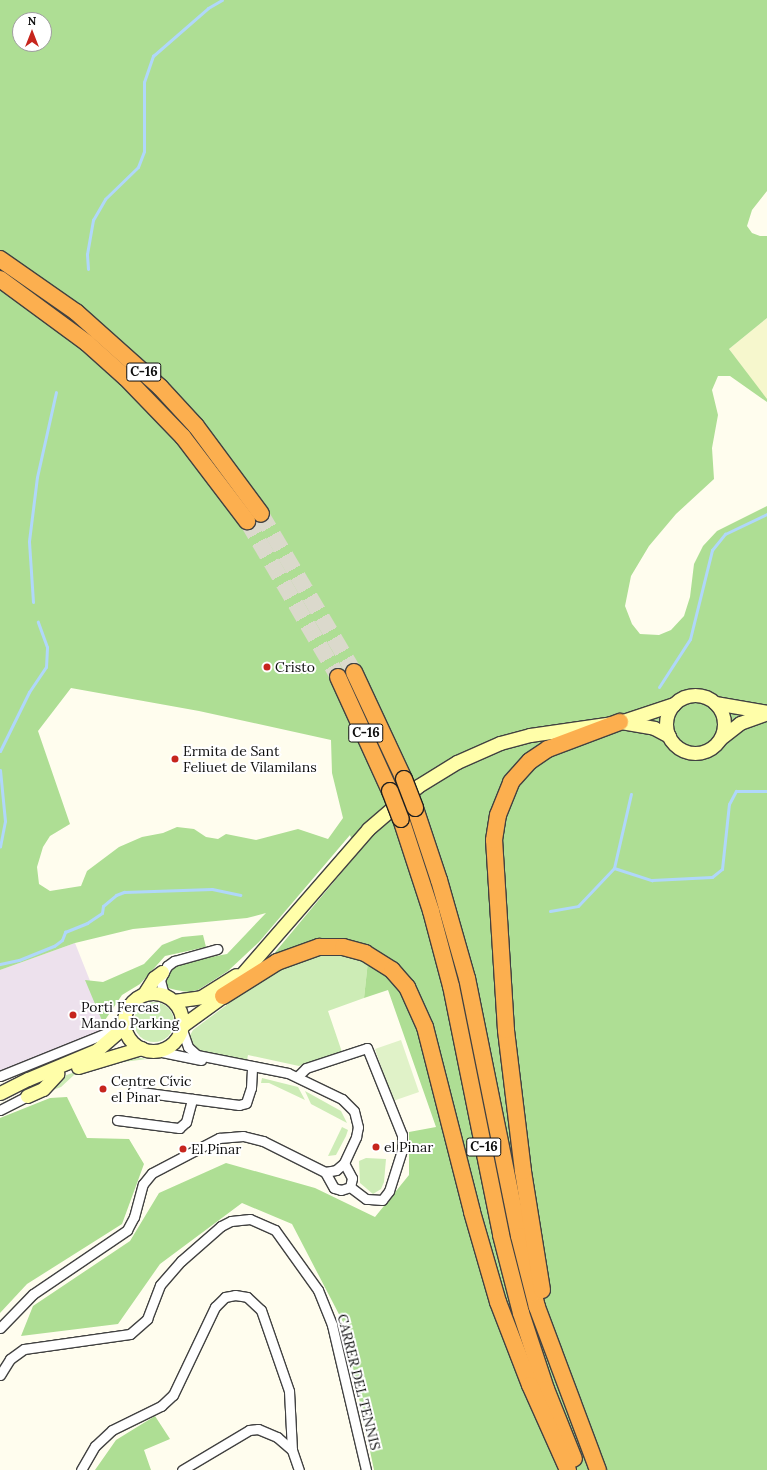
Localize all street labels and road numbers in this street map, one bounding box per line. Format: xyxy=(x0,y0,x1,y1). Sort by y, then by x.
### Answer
road number: C-16 xyxy=(126,361,162,383)
road number: C-16 xyxy=(348,722,384,744)
road number: C-16 xyxy=(466,1136,502,1158)
street label: CARRER DEL TENNIS xyxy=(334,1312,384,1452)

